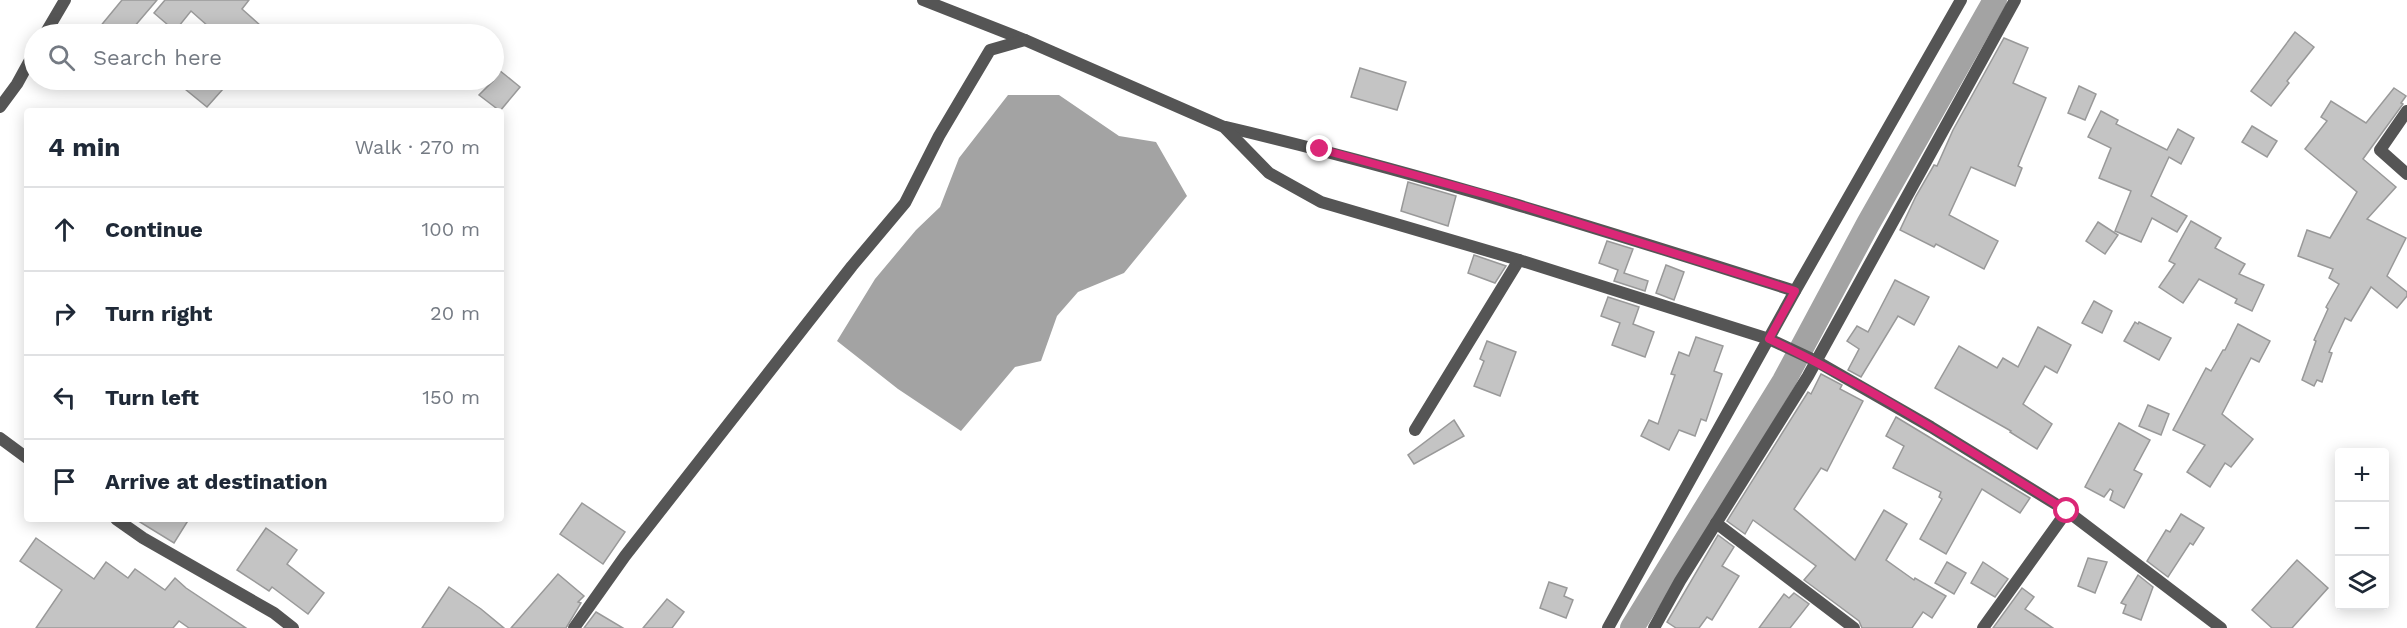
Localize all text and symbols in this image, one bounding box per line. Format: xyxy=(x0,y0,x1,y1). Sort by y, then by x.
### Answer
search box xyxy=(24,24,504,90)
icon: search xyxy=(45,41,78,74)
text: Search here xyxy=(93,45,222,70)
text: 4 min xyxy=(48,132,120,162)
text: Walk · 270 m xyxy=(355,135,480,159)
route end xyxy=(1306,135,1332,161)
icon: ahead xyxy=(48,213,81,246)
text: Continue xyxy=(105,217,203,242)
text: 100 m xyxy=(421,217,480,241)
icon: right xyxy=(48,297,81,330)
text: Turn right xyxy=(105,301,212,326)
text: 20 m xyxy=(430,301,480,325)
icon: left xyxy=(48,381,81,414)
text: Turn left xyxy=(105,385,199,410)
text: 150 m xyxy=(422,385,480,409)
map controls xyxy=(2335,448,2389,610)
button: + xyxy=(2335,448,2389,502)
icon: arrive xyxy=(48,465,81,498)
text: Arrive at destination xyxy=(105,469,328,494)
route start xyxy=(2053,497,2079,523)
button: − xyxy=(2335,502,2389,556)
button: layers xyxy=(2335,556,2389,610)

